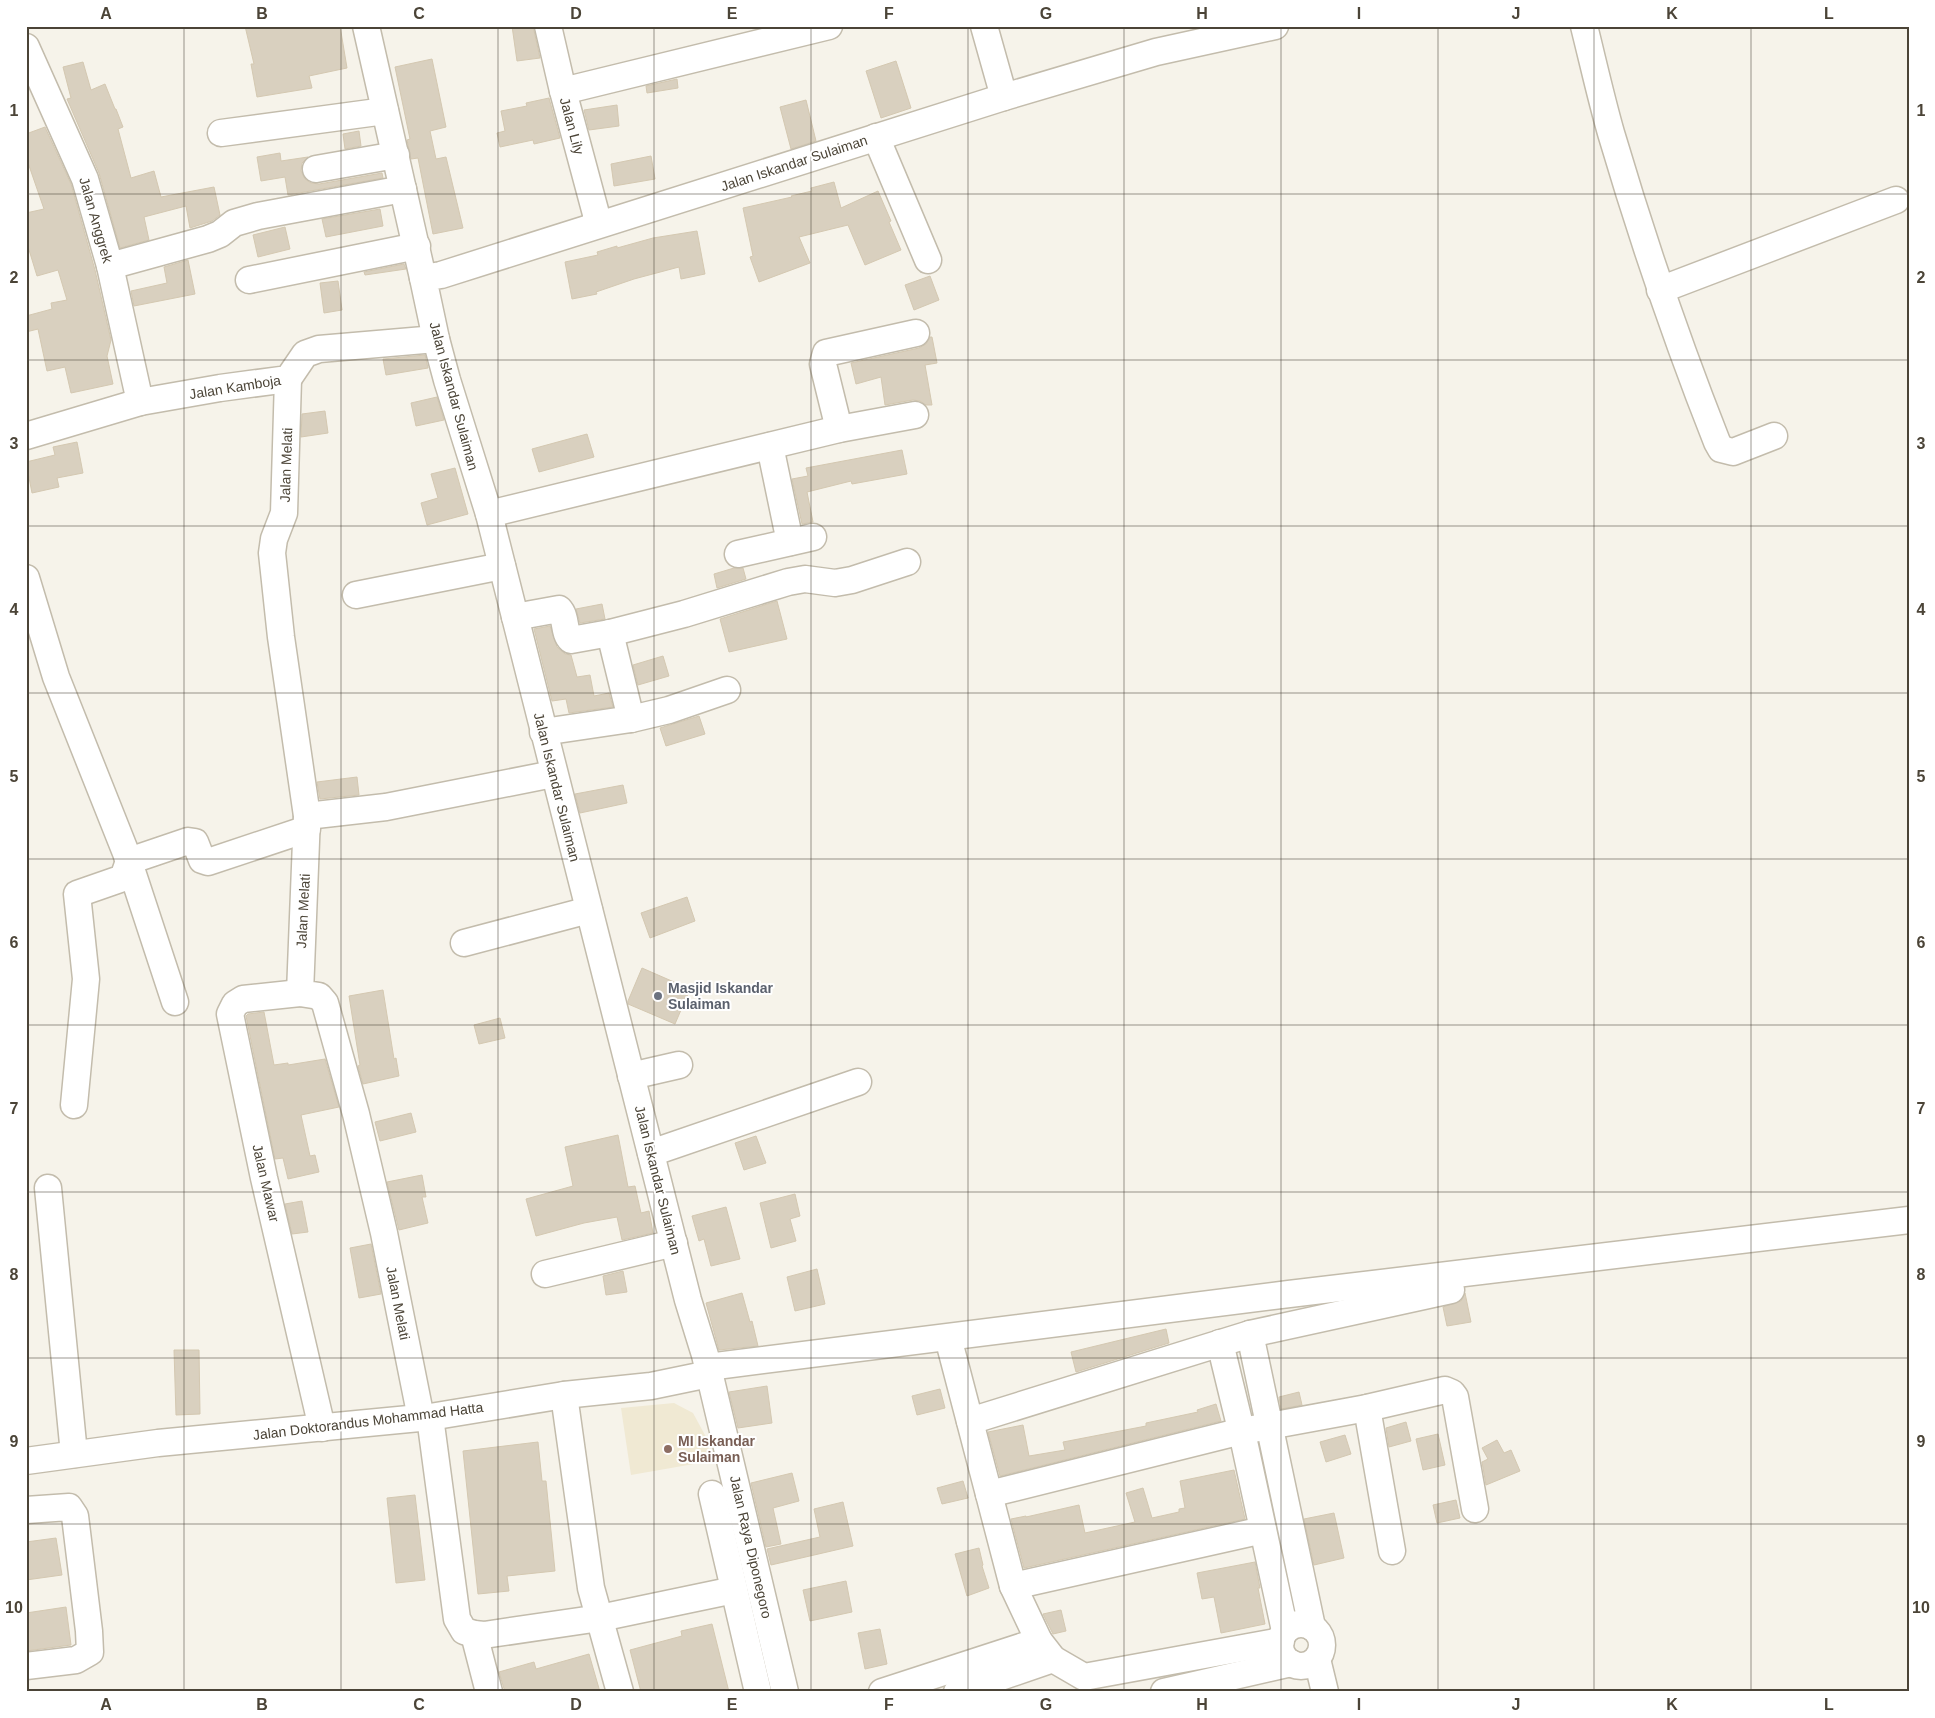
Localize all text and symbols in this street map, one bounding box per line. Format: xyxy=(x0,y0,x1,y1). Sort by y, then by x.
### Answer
text: A xyxy=(100,5,112,22)
text: B xyxy=(256,5,268,22)
text: C xyxy=(413,5,425,22)
text: D xyxy=(570,5,582,22)
text: E xyxy=(727,5,738,22)
text: F xyxy=(884,5,894,22)
text: G xyxy=(1040,5,1052,22)
text: H xyxy=(1196,5,1208,22)
text: I xyxy=(1357,5,1361,22)
text: J xyxy=(1512,5,1520,22)
text: K xyxy=(1666,5,1678,22)
text: L xyxy=(1824,5,1834,22)
street label: Jalan Lily xyxy=(557,96,587,156)
text: 1 xyxy=(10,102,19,119)
text: 1 xyxy=(1917,102,1926,119)
street label: Jalan Iskandar Sulaiman xyxy=(719,132,869,194)
street label: Jalan Anggrek xyxy=(76,175,116,266)
text: 2 xyxy=(10,269,19,286)
text: 2 xyxy=(1917,269,1926,286)
street label: Jalan Iskandar Sulaiman xyxy=(426,320,482,472)
street label: Jalan Kamboja xyxy=(188,372,282,402)
street label: Jalan Melati xyxy=(277,427,295,503)
text: 3 xyxy=(10,435,19,452)
text: 3 xyxy=(1917,435,1926,452)
text: 4 xyxy=(10,601,19,618)
text: 4 xyxy=(1917,601,1926,618)
street label: Jalan Iskandar Sulaiman xyxy=(531,711,583,863)
text: 5 xyxy=(10,768,19,785)
text: 5 xyxy=(1917,768,1926,785)
street label: Jalan Melati xyxy=(293,873,313,949)
text: 6 xyxy=(10,934,19,951)
text: 6 xyxy=(1917,934,1926,951)
place label: Masjid Iskandar Sulaiman xyxy=(668,980,774,1012)
marker: Masjid Iskandar Sulaiman xyxy=(652,990,664,1002)
text: 7 xyxy=(10,1100,19,1117)
text: 7 xyxy=(1917,1100,1926,1117)
street label: Jalan Iskandar Sulaiman xyxy=(632,1104,684,1256)
street label: Jalan Mawar xyxy=(249,1143,283,1224)
street label: Jalan Melati xyxy=(383,1265,413,1341)
text: 8 xyxy=(10,1266,19,1283)
text: 8 xyxy=(1917,1266,1926,1283)
street label: Jalan Doktorandus Mohammad Hatta xyxy=(252,1399,484,1443)
text: 9 xyxy=(10,1433,19,1450)
place label: MI Iskandar Sulaiman xyxy=(678,1433,756,1465)
text: 9 xyxy=(1917,1433,1926,1450)
marker: MI Iskandar Sulaiman xyxy=(662,1443,674,1455)
street label: Jalan Raya Diponegoro xyxy=(727,1474,775,1620)
text: 10 xyxy=(5,1599,23,1616)
text: 10 xyxy=(1912,1599,1930,1616)
text: A xyxy=(100,1696,112,1713)
text: B xyxy=(256,1696,268,1713)
text: C xyxy=(413,1696,425,1713)
text: D xyxy=(570,1696,582,1713)
text: E xyxy=(727,1696,738,1713)
text: F xyxy=(884,1696,894,1713)
text: G xyxy=(1040,1696,1052,1713)
text: H xyxy=(1196,1696,1208,1713)
text: I xyxy=(1357,1696,1361,1713)
text: J xyxy=(1512,1696,1520,1713)
text: K xyxy=(1666,1696,1678,1713)
text: L xyxy=(1824,1696,1834,1713)

